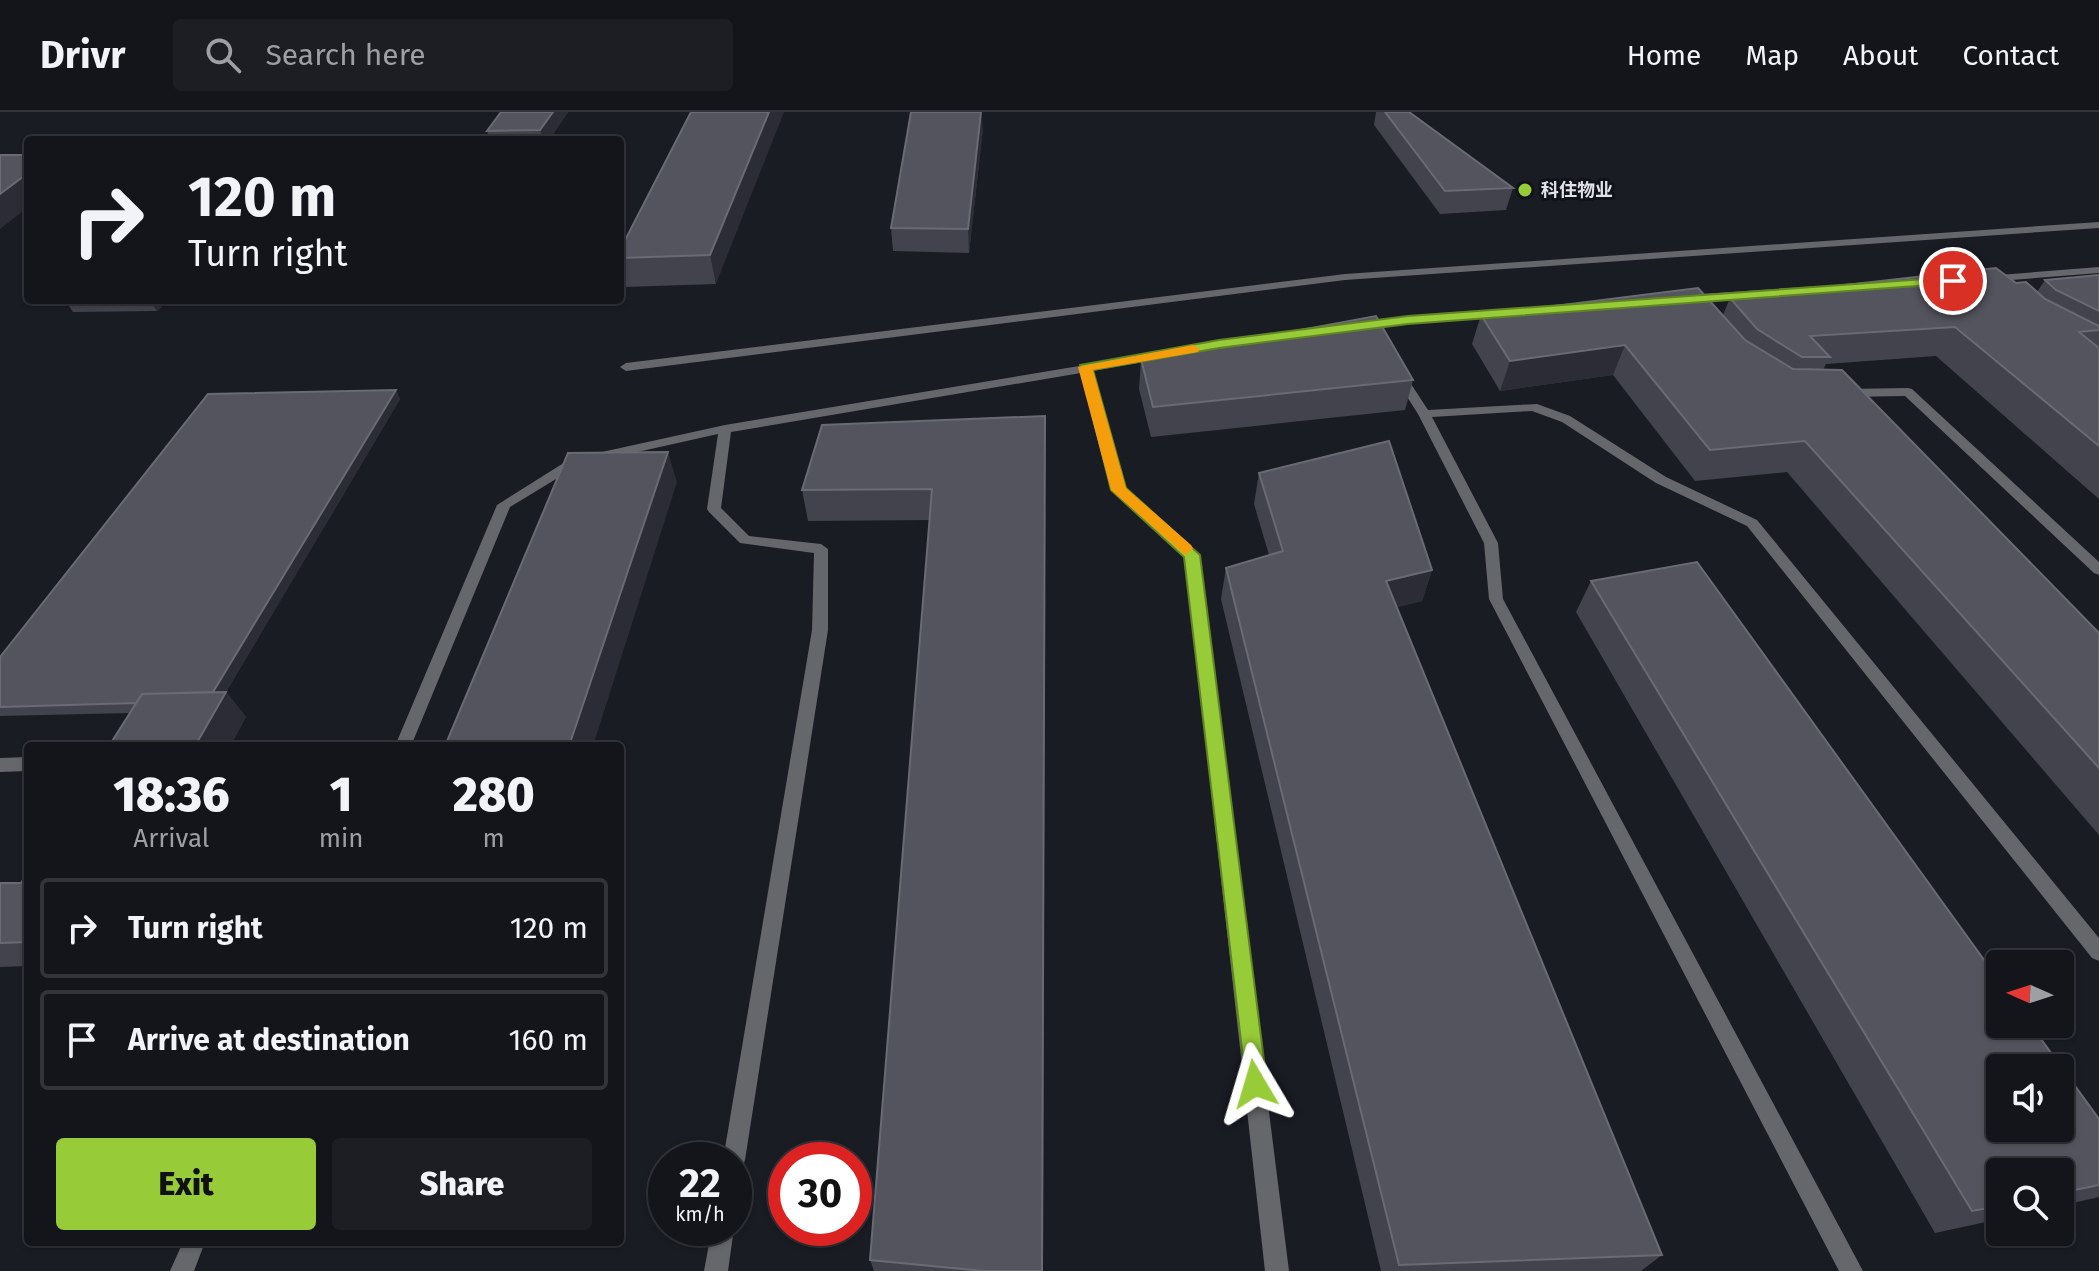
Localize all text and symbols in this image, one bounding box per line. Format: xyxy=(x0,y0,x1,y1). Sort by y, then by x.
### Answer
search box xyxy=(173,19,733,91)
text: Drivr xyxy=(40,32,125,78)
icon: search xyxy=(201,33,245,77)
text: Search here xyxy=(265,37,426,73)
text: Home xyxy=(1627,39,1701,72)
text: Map xyxy=(1745,39,1799,72)
text: About xyxy=(1843,39,1918,72)
text: Contact xyxy=(1962,39,2059,72)
text: 120 m xyxy=(188,164,336,231)
icon: right xyxy=(56,168,160,272)
place label: 科住物业 xyxy=(1541,179,1613,201)
marker: 科住物业 xyxy=(1516,181,1534,199)
text: Turn right xyxy=(188,232,348,276)
pin xyxy=(1919,247,1987,315)
icon: arrive xyxy=(1931,259,1975,303)
text: 18:36 xyxy=(113,766,229,824)
text: 1 xyxy=(330,766,352,824)
text: 280 xyxy=(453,766,535,824)
text: Arrival xyxy=(133,823,209,854)
text: min xyxy=(319,823,364,854)
text: m xyxy=(483,823,505,854)
icon: right xyxy=(60,906,104,950)
text: Turn right xyxy=(128,910,263,946)
text: 120 m xyxy=(510,910,588,946)
north arrow xyxy=(1986,950,2074,1038)
map controls xyxy=(1986,950,2074,1246)
icon: arrive xyxy=(60,1018,104,1062)
text: Arrive at destination xyxy=(128,1022,410,1058)
text: 160 m xyxy=(509,1022,588,1058)
position arrow xyxy=(1213,1042,1297,1126)
button: sound xyxy=(1986,1054,2074,1142)
button: Exit xyxy=(56,1138,316,1230)
button: Share xyxy=(332,1138,592,1230)
speed limit sign: 30 xyxy=(768,1142,872,1246)
button: search xyxy=(1986,1158,2074,1246)
text: 22 xyxy=(679,1160,721,1208)
text: km/h xyxy=(675,1202,725,1226)

